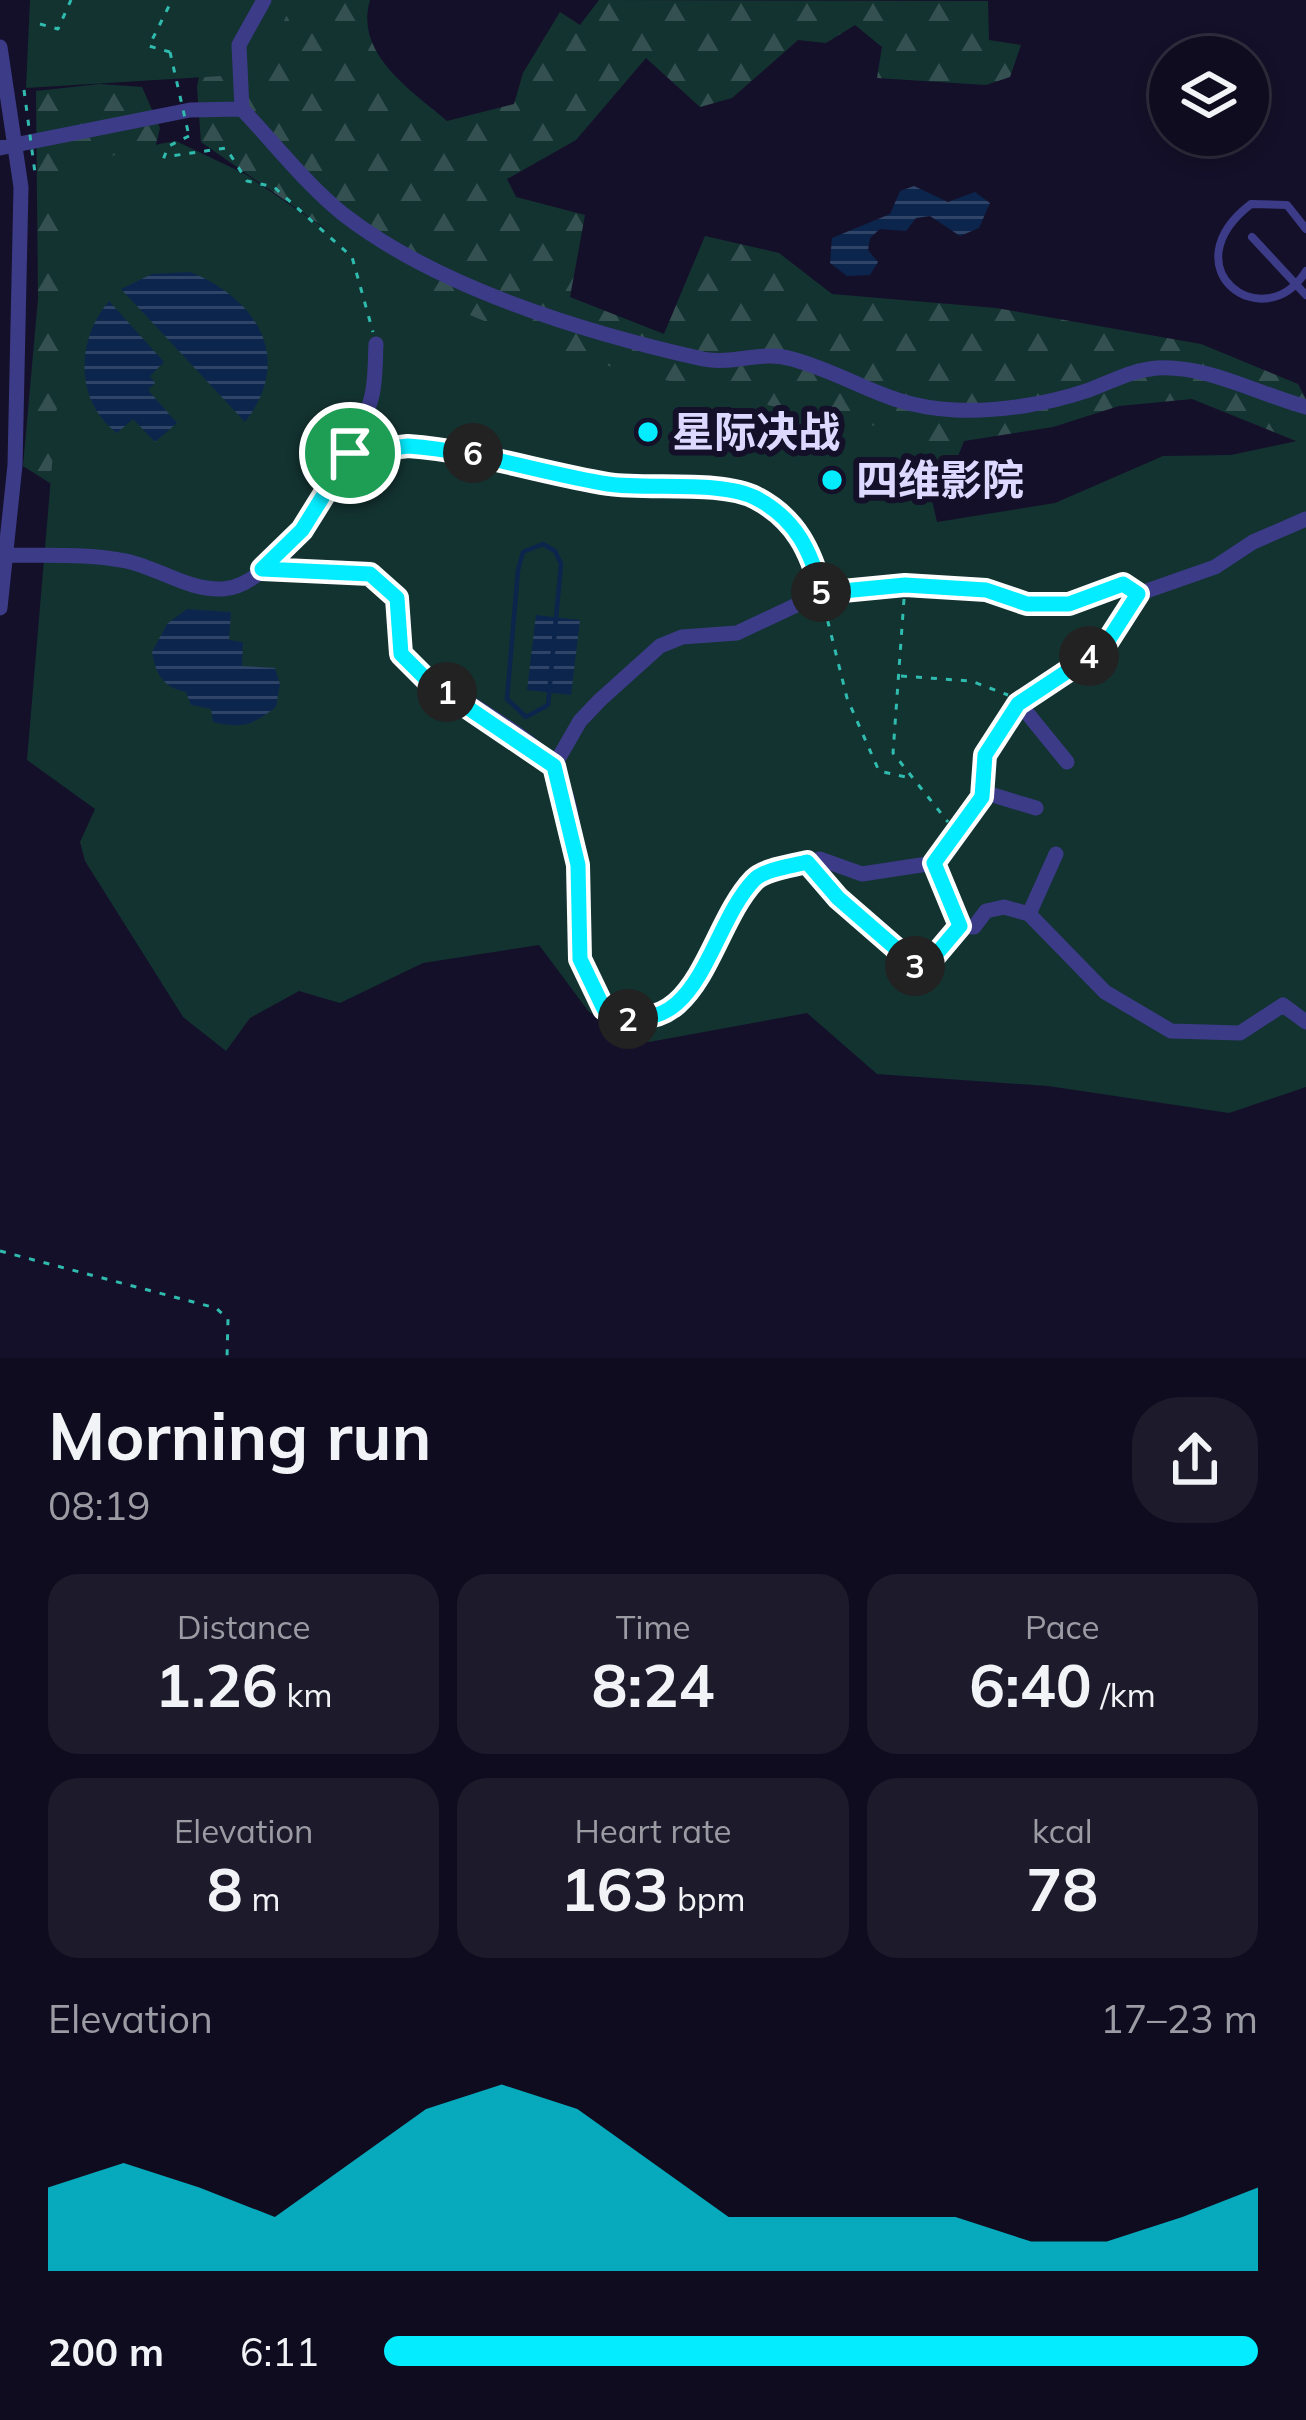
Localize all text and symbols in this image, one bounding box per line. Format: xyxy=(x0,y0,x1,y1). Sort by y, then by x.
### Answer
map controls xyxy=(1149,36,1269,156)
button: layers xyxy=(1149,36,1269,156)
pin xyxy=(299,402,401,504)
place label: 星际决战 xyxy=(672,405,840,458)
marker: 星际决战 xyxy=(635,419,661,445)
icon: arrive xyxy=(317,420,383,486)
pin: 6 xyxy=(443,423,503,483)
text: 6 xyxy=(463,432,483,473)
place label: 四维影院 xyxy=(856,453,1024,506)
marker: 四维影院 xyxy=(819,467,845,493)
pin: 5 xyxy=(791,562,851,622)
text: 5 xyxy=(811,571,831,612)
pin: 4 xyxy=(1059,626,1119,686)
text: 4 xyxy=(1079,635,1099,676)
pin: 1 xyxy=(417,662,477,722)
text: 1 xyxy=(437,671,457,712)
pin: 3 xyxy=(885,936,945,996)
text: 3 xyxy=(905,945,925,986)
pin: 2 xyxy=(598,989,658,1049)
text: 2 xyxy=(618,998,638,1039)
text: Morning run xyxy=(48,1394,431,1477)
button: share xyxy=(1132,1397,1258,1523)
text: 08:19 xyxy=(48,1481,151,1530)
text: Distance xyxy=(177,1606,310,1647)
text: Time xyxy=(616,1606,690,1647)
text: Pace xyxy=(1025,1606,1100,1647)
text: 1.26 xyxy=(155,1647,278,1722)
text: 8:24 xyxy=(592,1647,714,1722)
text: 6:40 xyxy=(969,1647,1092,1722)
text: km xyxy=(278,1674,332,1715)
text: /km xyxy=(1092,1674,1156,1715)
text: Elevation xyxy=(174,1810,313,1851)
text: Heart rate xyxy=(574,1810,731,1851)
text: kcal xyxy=(1032,1810,1093,1851)
text: 8 xyxy=(207,1851,243,1926)
text: 163 xyxy=(560,1851,668,1926)
text: 78 xyxy=(1026,1851,1098,1926)
text: m xyxy=(243,1878,280,1919)
text: bpm xyxy=(668,1878,746,1919)
text: Elevation xyxy=(48,1994,213,2043)
text: 17–23 m xyxy=(1100,1994,1258,2043)
text: 200 m xyxy=(48,2327,164,2376)
text: 6:11 xyxy=(240,2327,319,2376)

